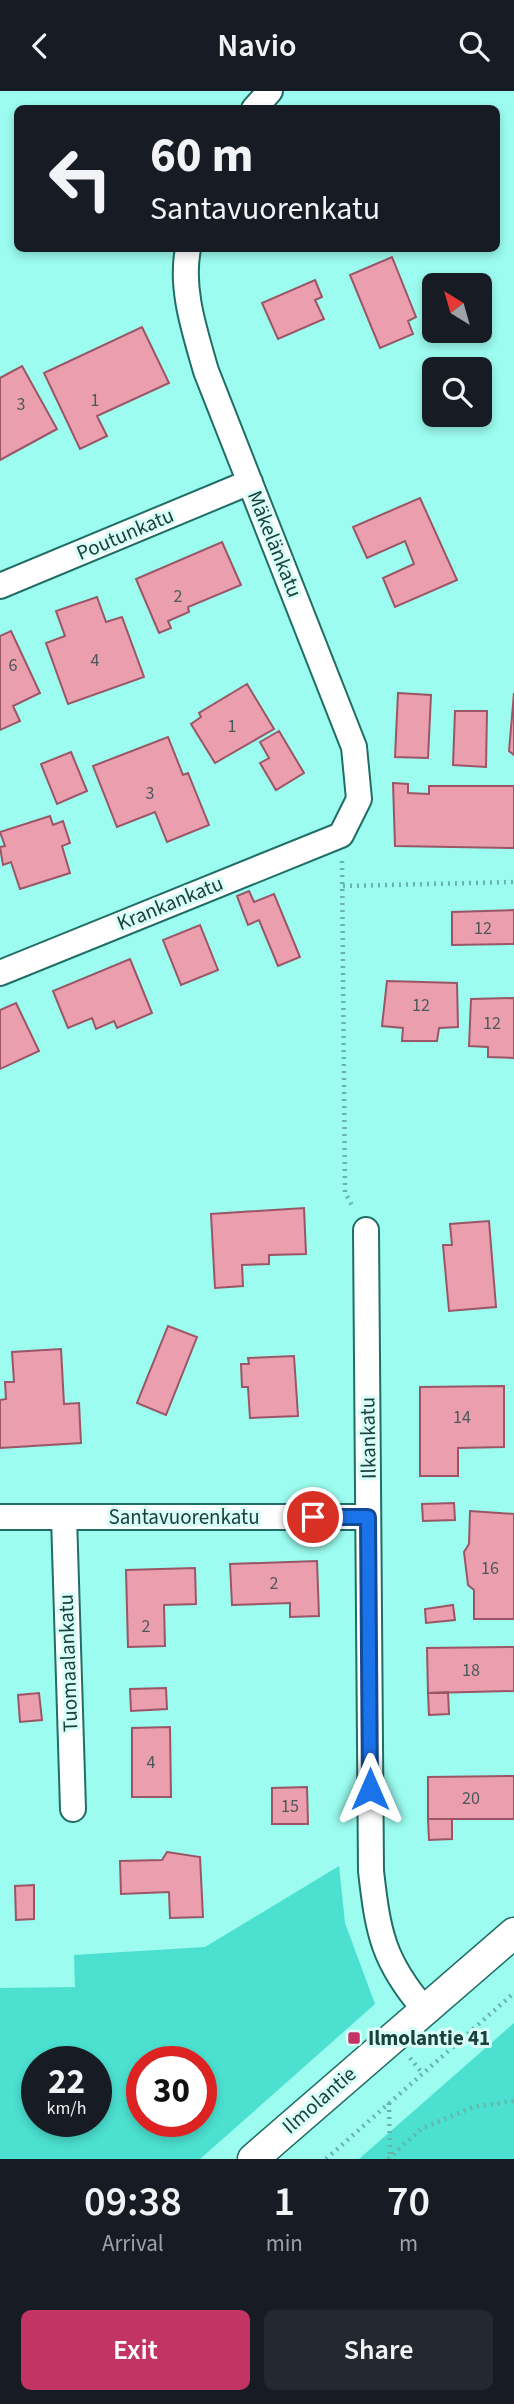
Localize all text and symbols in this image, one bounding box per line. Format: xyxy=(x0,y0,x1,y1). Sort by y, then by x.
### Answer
text: Navio xyxy=(217,23,297,69)
icon: back xyxy=(21,27,59,65)
icon: search xyxy=(455,27,493,65)
text: 60 m xyxy=(150,121,254,191)
icon: left xyxy=(35,133,126,224)
text: Santavuorenkatu xyxy=(150,186,380,232)
north arrow xyxy=(422,273,492,343)
map controls xyxy=(422,273,492,427)
button: search xyxy=(422,357,492,427)
house number: 1 xyxy=(91,388,99,413)
house number: 3 xyxy=(17,392,26,417)
street label: Mäkelänkatu xyxy=(240,486,310,602)
street label: Poutunkatu xyxy=(72,500,178,568)
house number: 2 xyxy=(174,584,183,609)
house number: 4 xyxy=(91,648,100,673)
house number: 6 xyxy=(9,653,18,678)
house number: 1 xyxy=(228,714,236,739)
house number: 3 xyxy=(146,781,155,806)
street label: Krankankatu xyxy=(112,868,228,938)
house number: 12 xyxy=(474,916,492,941)
house number: 12 xyxy=(412,993,430,1018)
house number: 12 xyxy=(483,1011,501,1036)
street label: Ilkankatu xyxy=(352,1397,384,1479)
house number: 14 xyxy=(453,1405,471,1430)
pin xyxy=(283,1487,343,1547)
icon: arrive xyxy=(294,1498,332,1536)
street label: Santavuorenkatu xyxy=(108,1502,260,1532)
house number: 16 xyxy=(481,1556,499,1581)
house number: 2 xyxy=(270,1571,279,1596)
street label: Tuomaalankatu xyxy=(51,1593,85,1733)
house number: 2 xyxy=(142,1614,151,1639)
house number: 18 xyxy=(462,1658,480,1683)
house number: 4 xyxy=(147,1750,156,1775)
position arrow xyxy=(333,1752,407,1826)
house number: 20 xyxy=(462,1786,480,1811)
house number: 15 xyxy=(281,1794,299,1819)
place label: Ilmolantie 41 xyxy=(368,2023,490,2053)
marker: Ilmolantie 41 xyxy=(346,2030,362,2046)
speed limit sign: 30 xyxy=(126,2046,217,2137)
text: 22 xyxy=(48,2057,85,2107)
street label: Ilmolantie xyxy=(275,2059,363,2141)
text: km/h xyxy=(47,2096,86,2121)
text: 09:38 xyxy=(84,2172,182,2232)
text: 1 xyxy=(274,2172,295,2232)
text: 70 xyxy=(387,2172,430,2232)
text: Arrival xyxy=(102,2227,164,2260)
text: min xyxy=(266,2227,303,2260)
text: m xyxy=(399,2227,418,2260)
button: Exit xyxy=(21,2310,250,2390)
button: Share xyxy=(264,2310,493,2390)

